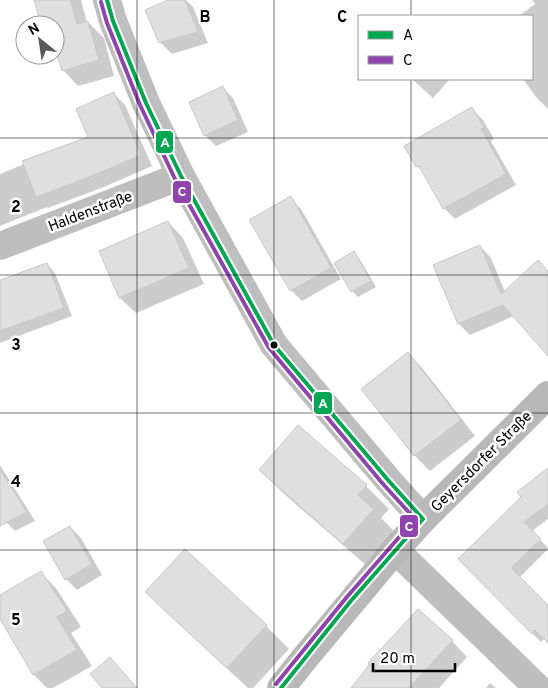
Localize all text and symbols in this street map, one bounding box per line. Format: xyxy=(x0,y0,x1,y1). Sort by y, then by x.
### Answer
text: B xyxy=(199,8,211,28)
text: C xyxy=(337,8,347,28)
north arrow xyxy=(15,15,65,65)
legend xyxy=(358,15,533,80)
text: N xyxy=(26,20,43,40)
text: A xyxy=(403,27,413,46)
text: C xyxy=(403,52,413,71)
line badge: A xyxy=(155,130,174,154)
text: A xyxy=(160,135,170,152)
line badge: C xyxy=(172,180,192,204)
text: C xyxy=(178,184,187,201)
street label: Haldenstraße xyxy=(46,188,135,237)
text: 2 xyxy=(11,198,21,218)
text: 3 xyxy=(11,336,21,356)
unlabelled marker xyxy=(269,340,279,350)
line badge: A xyxy=(313,391,333,415)
text: A xyxy=(318,396,328,413)
street label: Geyersdorfer Straße xyxy=(428,408,537,517)
text: 4 xyxy=(11,473,21,493)
line badge: C xyxy=(399,514,419,538)
text: C xyxy=(405,519,414,536)
text: 5 xyxy=(11,611,21,631)
scale bar xyxy=(373,640,456,672)
text: 20 m xyxy=(380,650,415,669)

